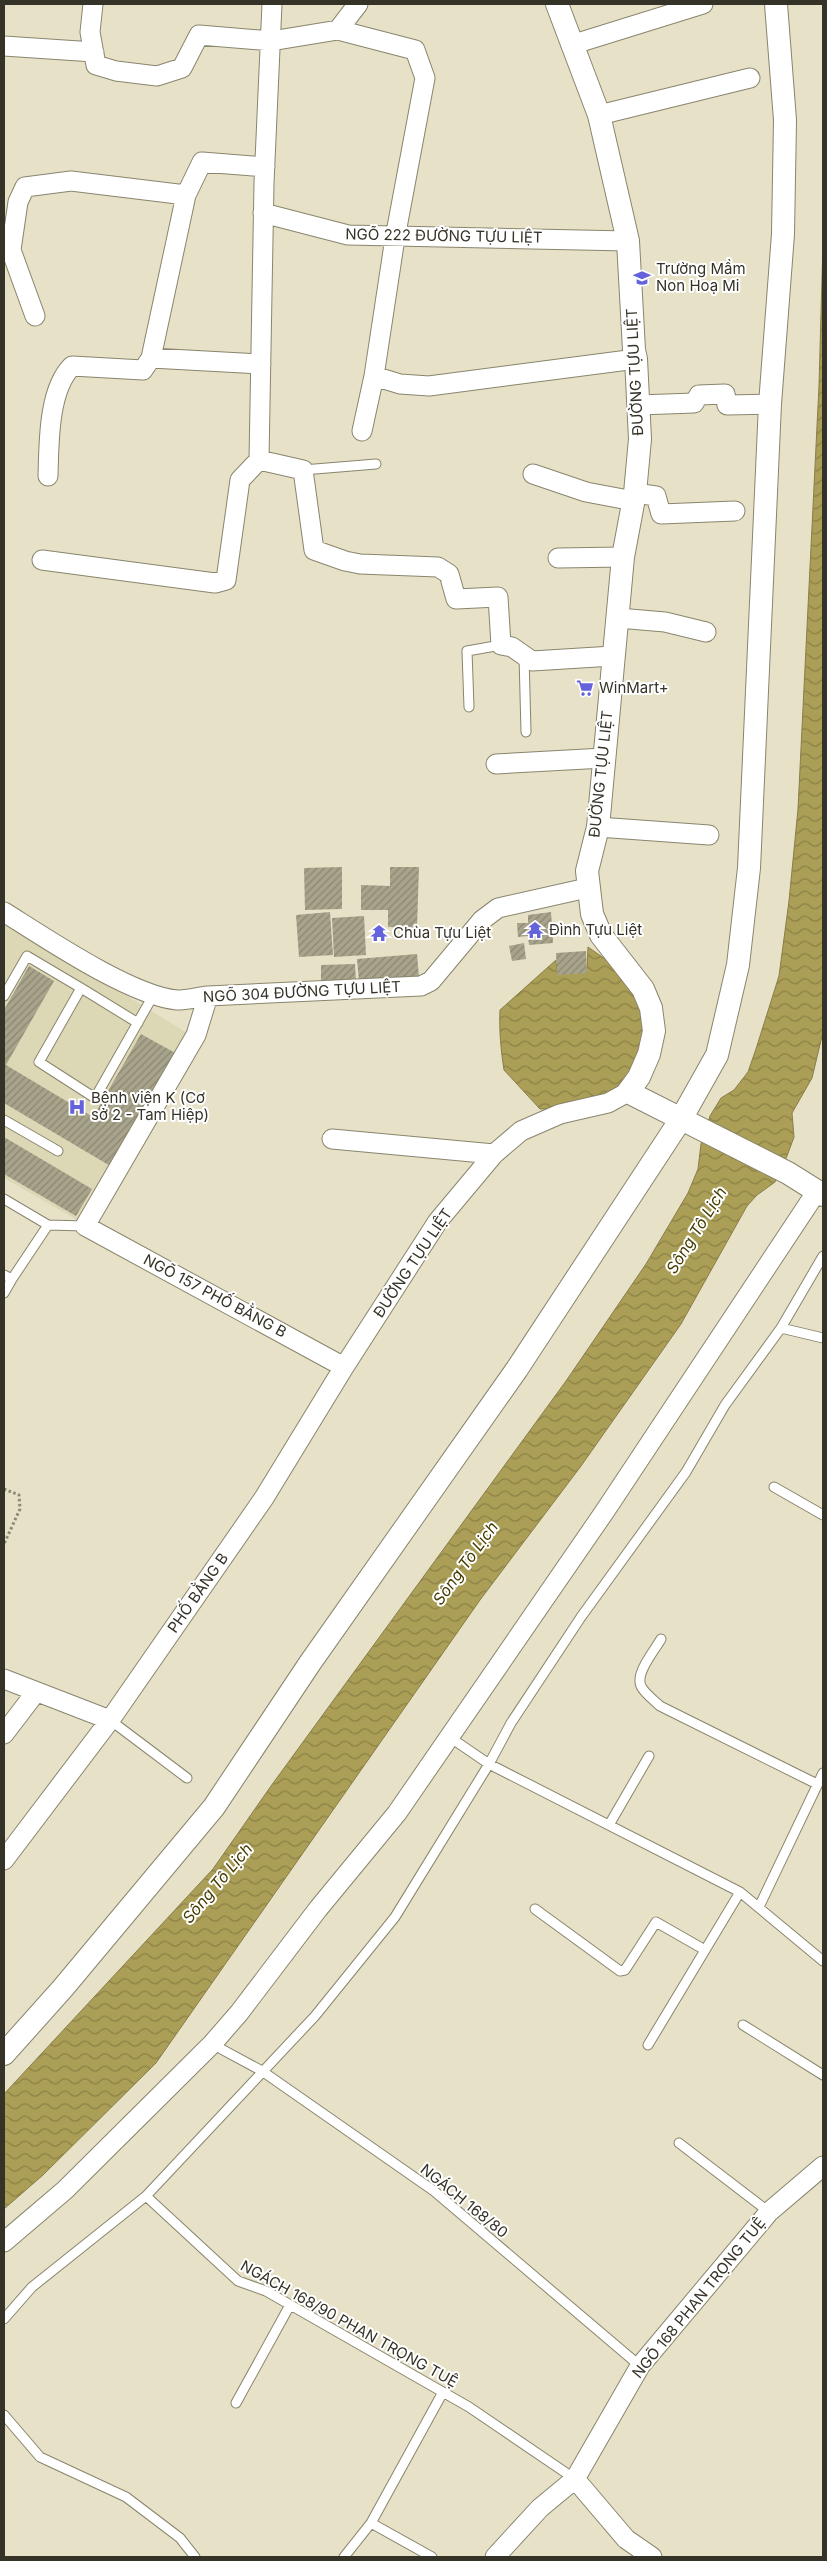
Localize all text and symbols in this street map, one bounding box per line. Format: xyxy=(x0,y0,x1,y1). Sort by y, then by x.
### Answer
street label: NGÕ 222 ĐƯỜNG TỰU LIỆT xyxy=(345,224,543,247)
place label: Trường Mầm Non Hoạ Mi xyxy=(656,259,746,295)
school or university icon: Trường Mầm Non Hoạ Mi xyxy=(632,268,652,288)
street label: ĐƯỜNG TỰU LIỆT xyxy=(622,308,647,436)
supermarket icon: WinMart+ xyxy=(575,678,595,698)
place label: WinMart+ xyxy=(599,678,669,697)
street label: ĐƯỜNG TỰU LIỆT xyxy=(584,710,617,838)
temple icon: Đình Tựu Liệt xyxy=(525,920,545,940)
place label: Đình Tựu Liệt xyxy=(549,920,642,939)
temple icon: Chùa Tựu Liệt xyxy=(369,923,389,943)
place label: Chùa Tựu Liệt xyxy=(393,923,491,942)
street label: NGÕ 304 ĐƯỜNG TỰU LIỆT xyxy=(202,977,401,1006)
place label: Bệnh viện K (Cơ sở 2 - Tam Hiệp) xyxy=(91,1088,209,1124)
hospital icon: Bệnh viện K (Cơ sở 2 - Tam Hiệp) xyxy=(67,1097,87,1117)
water label: Sông Tô Lịch xyxy=(661,1183,731,1277)
street label: ĐƯỜNG TỰU LIỆT xyxy=(369,1205,456,1321)
street label: NGÕ 157 PHỐ BẰNG B xyxy=(140,1248,291,1341)
water label: Sông Tô Lịch xyxy=(428,1517,502,1609)
street label: PHỐ BẰNG B xyxy=(161,1548,232,1636)
water label: Sông Tô Lịch xyxy=(178,1839,256,1927)
street label: NGÁCH 168/80 xyxy=(417,2160,512,2242)
street label: NGÕ 168 PHAN TRỌNG TUỆ xyxy=(628,2214,769,2382)
street label: NGÁCH 168/90 PHAN TRỌNG TUỆ xyxy=(237,2256,461,2391)

